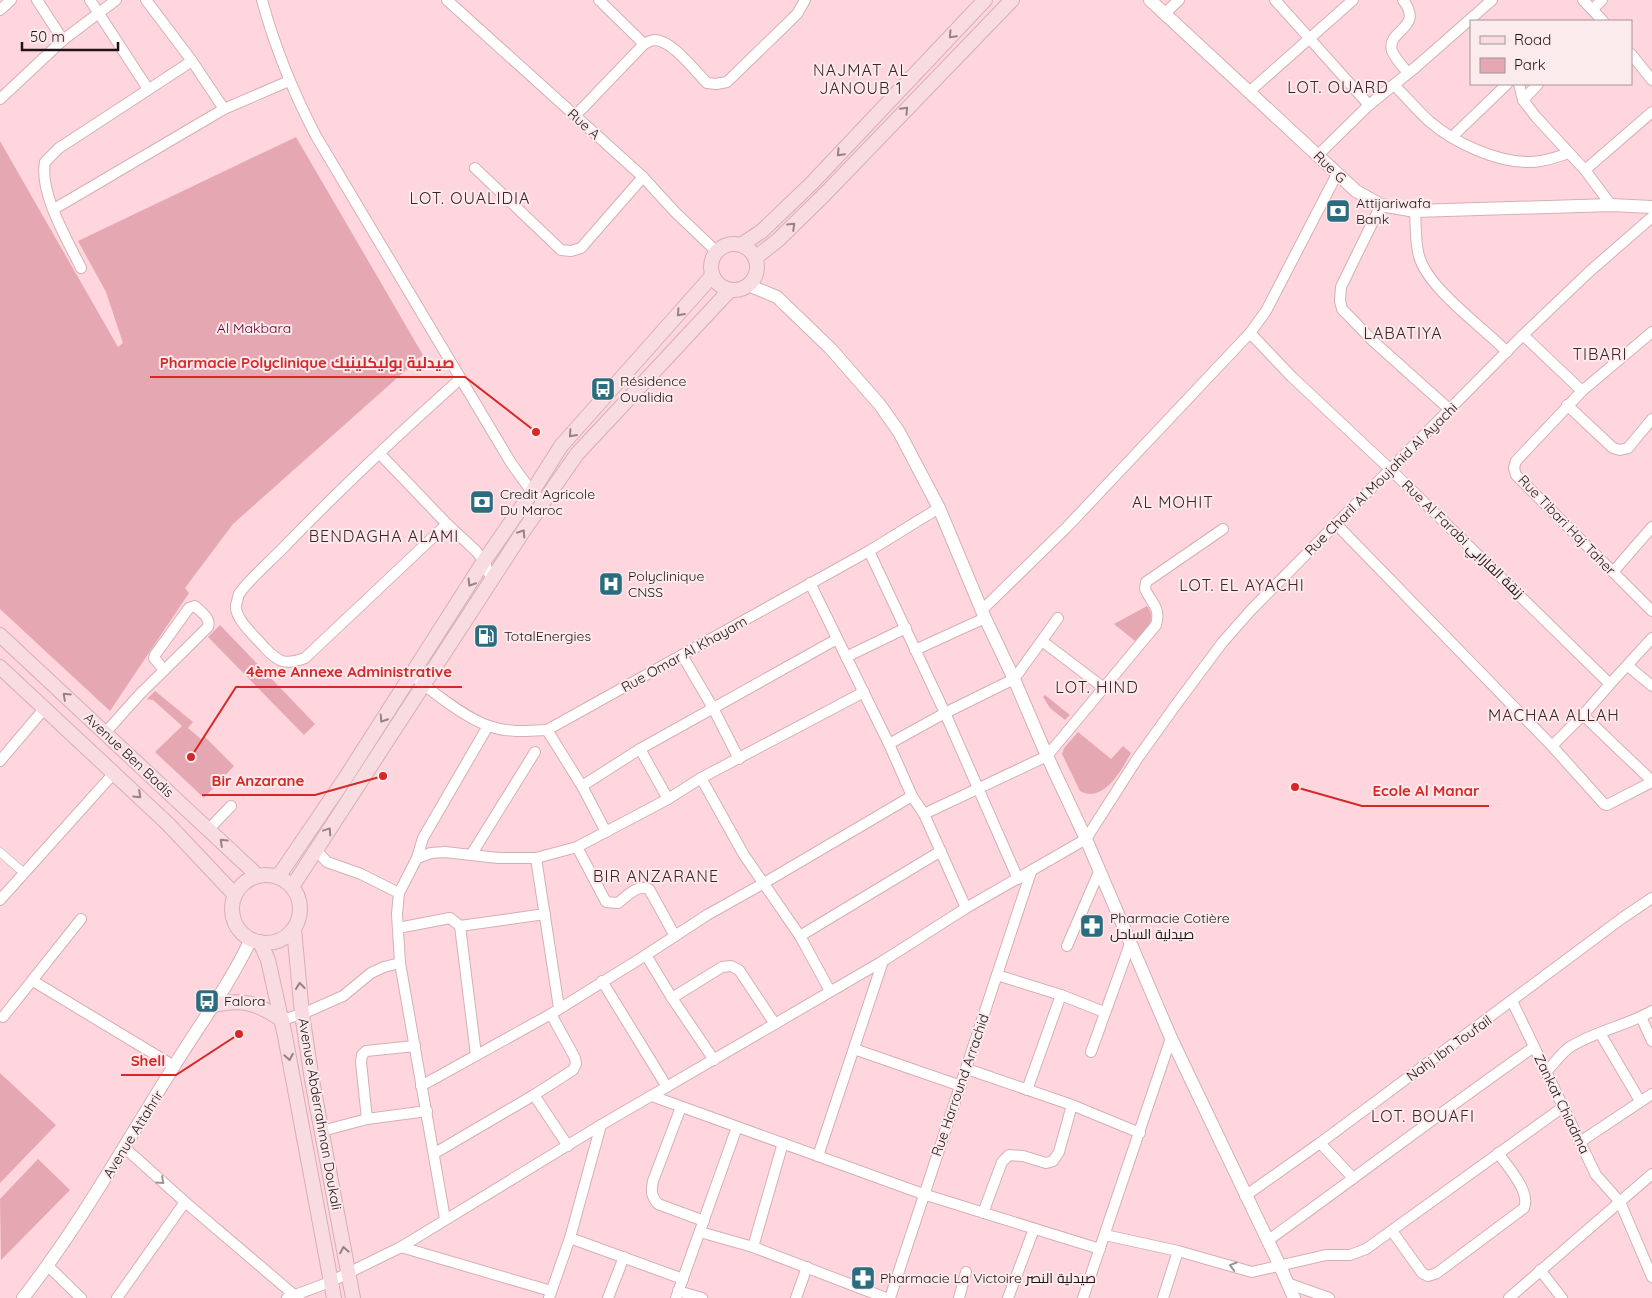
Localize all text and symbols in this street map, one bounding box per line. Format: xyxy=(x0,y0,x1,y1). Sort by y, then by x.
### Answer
scale bar xyxy=(22,20,119,52)
legend xyxy=(1470,20,1632,85)
text: 50 m xyxy=(30,27,65,46)
one-way arrow xyxy=(949,30,958,39)
text: Road xyxy=(1514,30,1551,49)
text: Park xyxy=(1514,55,1546,74)
district label: NAJMAT AL JANOUB 1 xyxy=(813,60,909,98)
district label: LOT. OUARD xyxy=(1287,77,1389,97)
street label: Rue A xyxy=(564,105,604,143)
one-way arrow xyxy=(899,107,908,116)
street label: Rue G xyxy=(1310,147,1350,187)
one-way arrow xyxy=(837,148,846,157)
district label: LOT. OUALIDIA xyxy=(410,188,530,208)
place label: Attijariwafa Bank xyxy=(1356,194,1431,228)
bank icon: Attijariwafa Bank xyxy=(1325,198,1351,224)
one-way arrow xyxy=(786,223,795,232)
one-way arrow xyxy=(677,308,686,317)
park label: Al Makbara xyxy=(217,319,291,337)
district label: LABATIYA xyxy=(1363,323,1443,343)
district label: TIBARI xyxy=(1572,344,1628,364)
callout: Pharmacie Polyclinique صيدلية بوليكلينيك xyxy=(150,347,465,377)
text: Pharmacie Polyclinique صيدلية بوليكلينيك xyxy=(160,353,454,372)
place label: Résidence Oualidia xyxy=(620,372,687,406)
bus stop icon: Résidence Oualidia xyxy=(590,376,616,402)
street label: Rue Charil Al Moujahid Al Ayachi xyxy=(1301,399,1461,559)
one-way arrow xyxy=(568,428,577,437)
street label: Rue Tibari Haj Taher xyxy=(1514,471,1620,579)
street label: Rue Al Farabi زنقة الفارابي xyxy=(1396,476,1528,604)
place label: Credit Agricole Du Maroc xyxy=(500,485,595,519)
bank icon: Credit Agricole Du Maroc xyxy=(469,489,495,515)
district label: AL MOHIT xyxy=(1132,492,1214,512)
district label: BENDAGHA ALAMI xyxy=(309,526,459,546)
one-way arrow xyxy=(515,530,525,539)
place label: Polyclinique CNSS xyxy=(628,567,705,601)
hospital icon: Polyclinique CNSS xyxy=(598,571,624,597)
district label: LOT. EL AYACHI xyxy=(1179,575,1305,595)
one-way arrow xyxy=(467,577,477,586)
street label: Rue Omar Al Khayam xyxy=(618,612,750,696)
fuel station icon: TotalEnergies xyxy=(473,623,499,649)
place label: TotalEnergies xyxy=(504,627,591,645)
callout: 4ème Annexe Administrative xyxy=(236,657,462,687)
text: 4ème Annexe Administrative xyxy=(246,662,452,681)
district label: LOT. HIND xyxy=(1055,677,1139,697)
one-way arrow xyxy=(62,693,71,702)
district label: MACHAA ALLAH xyxy=(1488,705,1620,725)
street label: Avenue Ben Badis xyxy=(80,709,178,801)
one-way arrow xyxy=(379,714,389,723)
callout: Bir Anzarane xyxy=(202,765,315,795)
text: Bir Anzarane xyxy=(212,771,305,790)
callout: Ecole Al Manar xyxy=(1362,776,1489,806)
text: Ecole Al Manar xyxy=(1372,781,1480,800)
one-way arrow xyxy=(133,789,142,798)
one-way arrow xyxy=(322,827,331,837)
one-way arrow xyxy=(219,839,228,848)
district label: BIR ANZARANE xyxy=(593,866,719,886)
place label: Pharmacie Cotière صيدلية الساحل xyxy=(1110,909,1230,943)
pharmacy icon: Pharmacie Cotière صيدلية الساحل xyxy=(1079,913,1105,939)
one-way arrow xyxy=(295,982,306,990)
bus stop icon: Falora xyxy=(194,988,220,1014)
place label: Falora xyxy=(224,992,265,1010)
street label: Rue Harround Arrachid xyxy=(927,1011,993,1159)
street label: Nahj Ibn Toufail xyxy=(1403,1011,1495,1085)
street label: Avenue Abderrahman Doukali xyxy=(294,1017,346,1211)
callout: Shell xyxy=(121,1045,176,1075)
text: Shell xyxy=(131,1051,165,1070)
street label: Zankat Chiadma xyxy=(1530,1051,1594,1157)
one-way arrow xyxy=(283,1053,294,1062)
street label: Avenue Attahrir xyxy=(99,1086,168,1181)
district label: LOT. BOUAFI xyxy=(1371,1106,1475,1126)
one-way arrow xyxy=(156,1175,165,1184)
one-way arrow xyxy=(339,1246,349,1255)
one-way arrow xyxy=(1229,1262,1237,1272)
pharmacy icon: Pharmacie La Victoire صيدلية النصر xyxy=(850,1265,876,1291)
place label: Pharmacie La Victoire صيدلية النصر xyxy=(880,1269,1096,1287)

